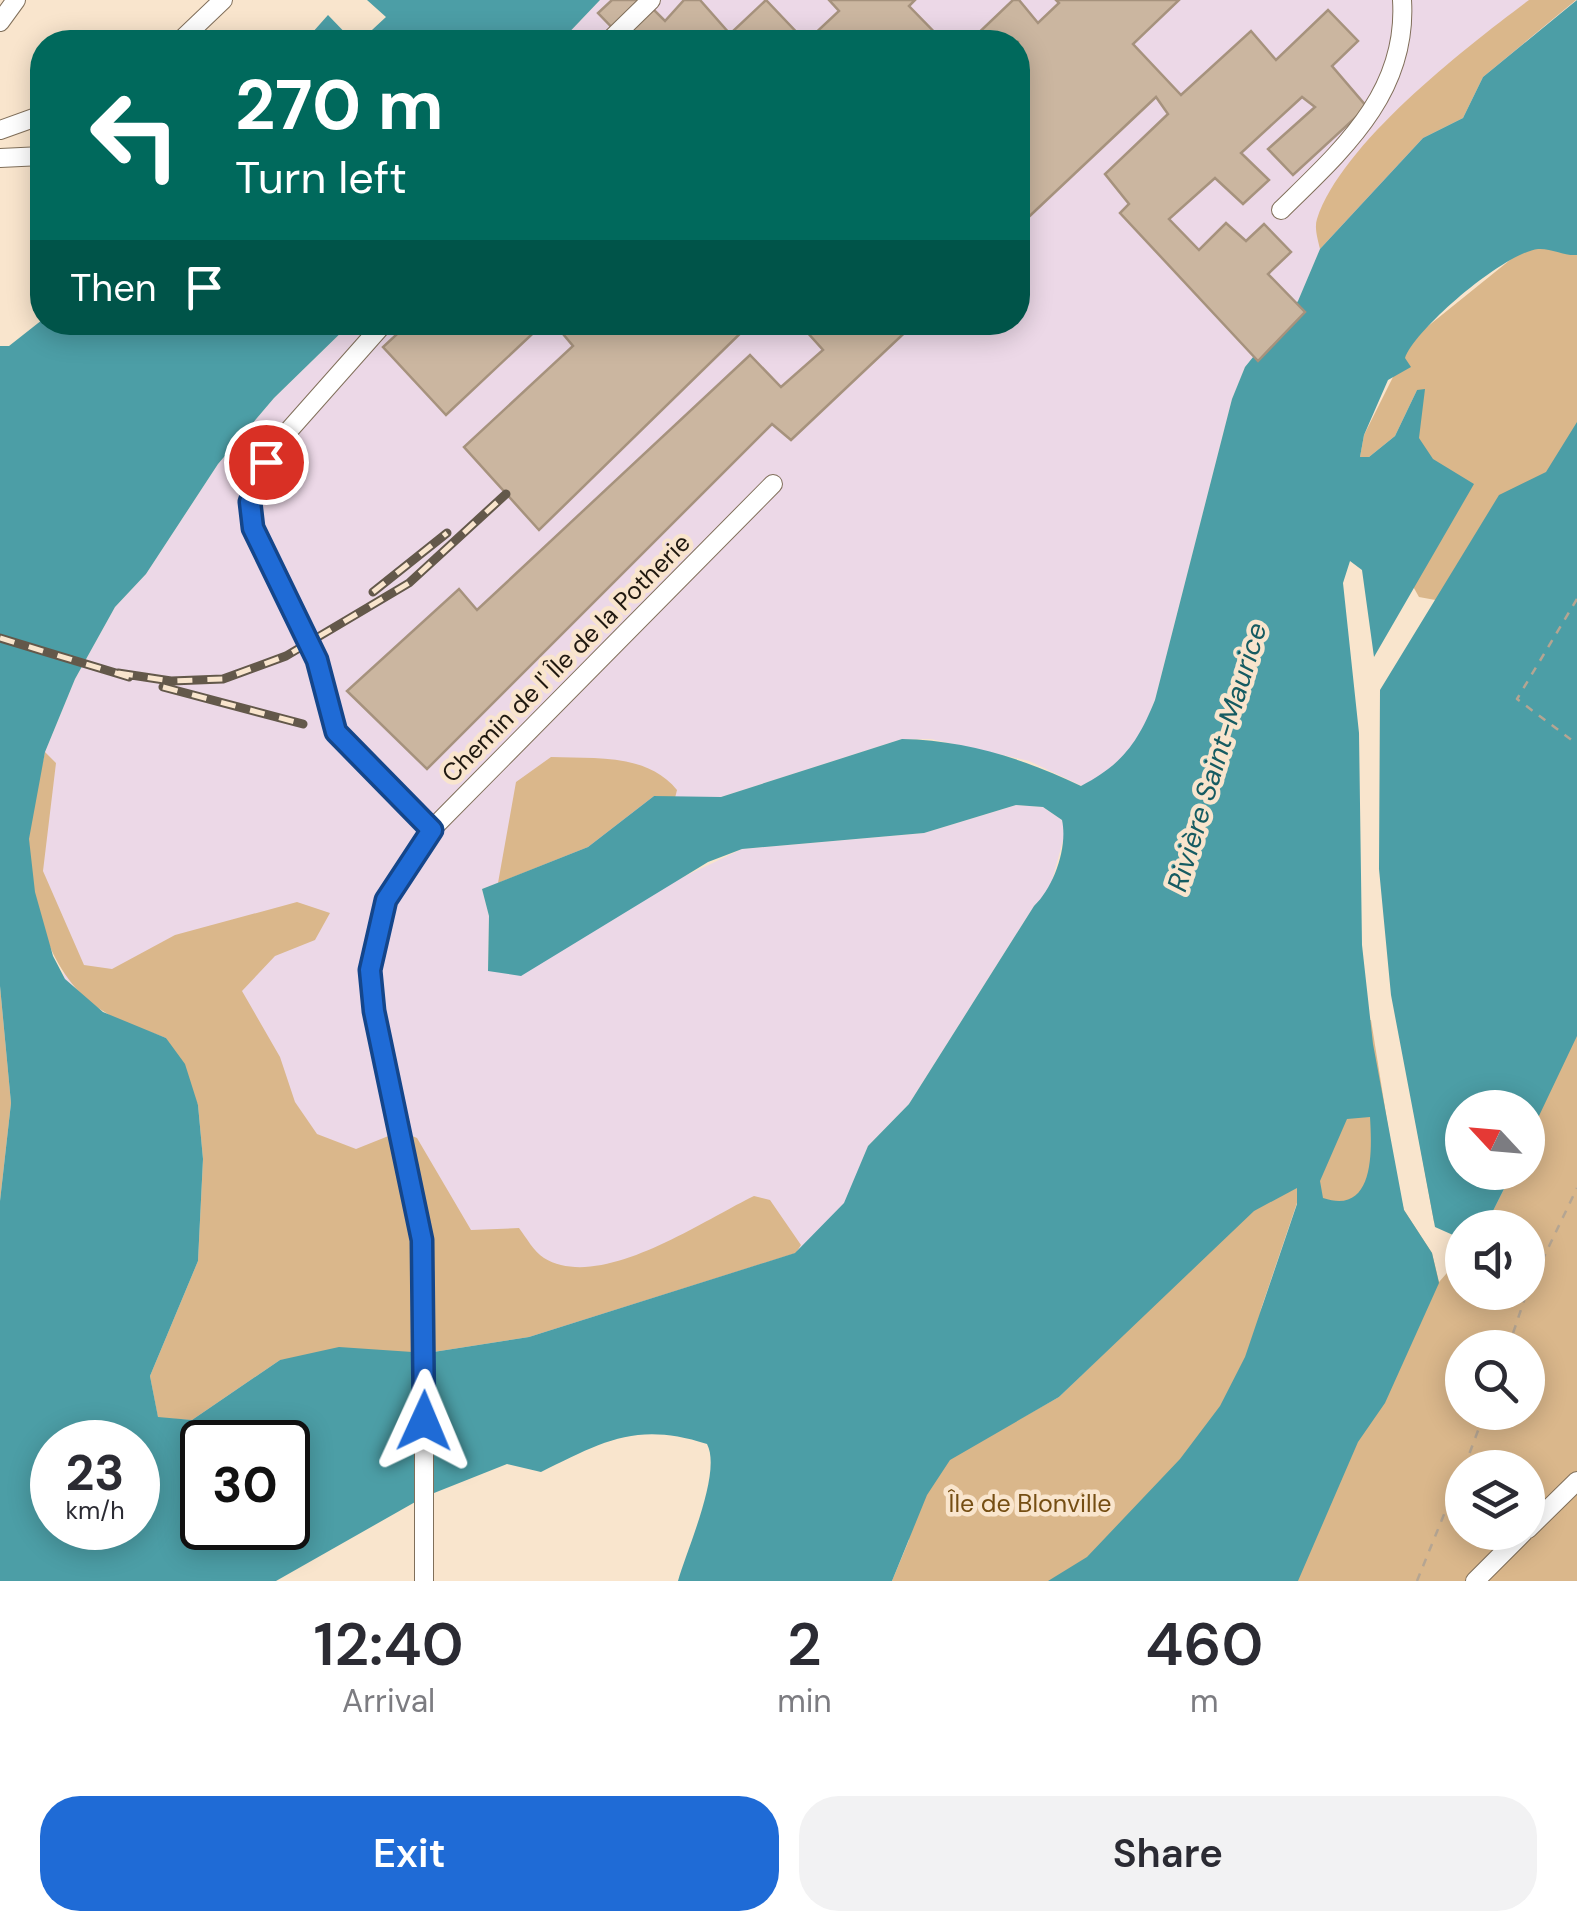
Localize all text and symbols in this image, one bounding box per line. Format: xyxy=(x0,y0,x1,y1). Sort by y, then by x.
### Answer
text: 270 m xyxy=(235,60,444,151)
icon: left xyxy=(70,70,200,200)
text: Turn left xyxy=(235,148,407,207)
icon: arrive xyxy=(177,260,232,315)
text: Then xyxy=(70,263,157,313)
pin xyxy=(224,420,309,505)
icon: arrive xyxy=(239,435,294,490)
street label: Chemin de l' Île de la Potherie xyxy=(434,526,698,790)
water label: Rivière Saint-Maurice xyxy=(1158,618,1276,896)
north arrow xyxy=(1445,1090,1545,1190)
map controls xyxy=(1445,1090,1545,1550)
button: sound xyxy=(1445,1210,1545,1310)
button: search xyxy=(1445,1330,1545,1430)
position arrow xyxy=(372,1369,476,1473)
speed limit sign: 30 xyxy=(180,1420,310,1550)
text: 23 xyxy=(66,1440,125,1506)
button: layers xyxy=(1445,1450,1545,1550)
park label: Île de Blonville xyxy=(948,1487,1111,1520)
text: km/h xyxy=(65,1494,125,1527)
text: 12:40 xyxy=(314,1605,464,1684)
text: 2 xyxy=(787,1605,822,1684)
text: 460 xyxy=(1145,1605,1263,1684)
text: Arrival xyxy=(342,1680,435,1722)
text: min xyxy=(777,1680,832,1722)
text: m xyxy=(1190,1680,1219,1722)
button: Exit xyxy=(40,1796,779,1911)
button: Share xyxy=(799,1796,1537,1911)

